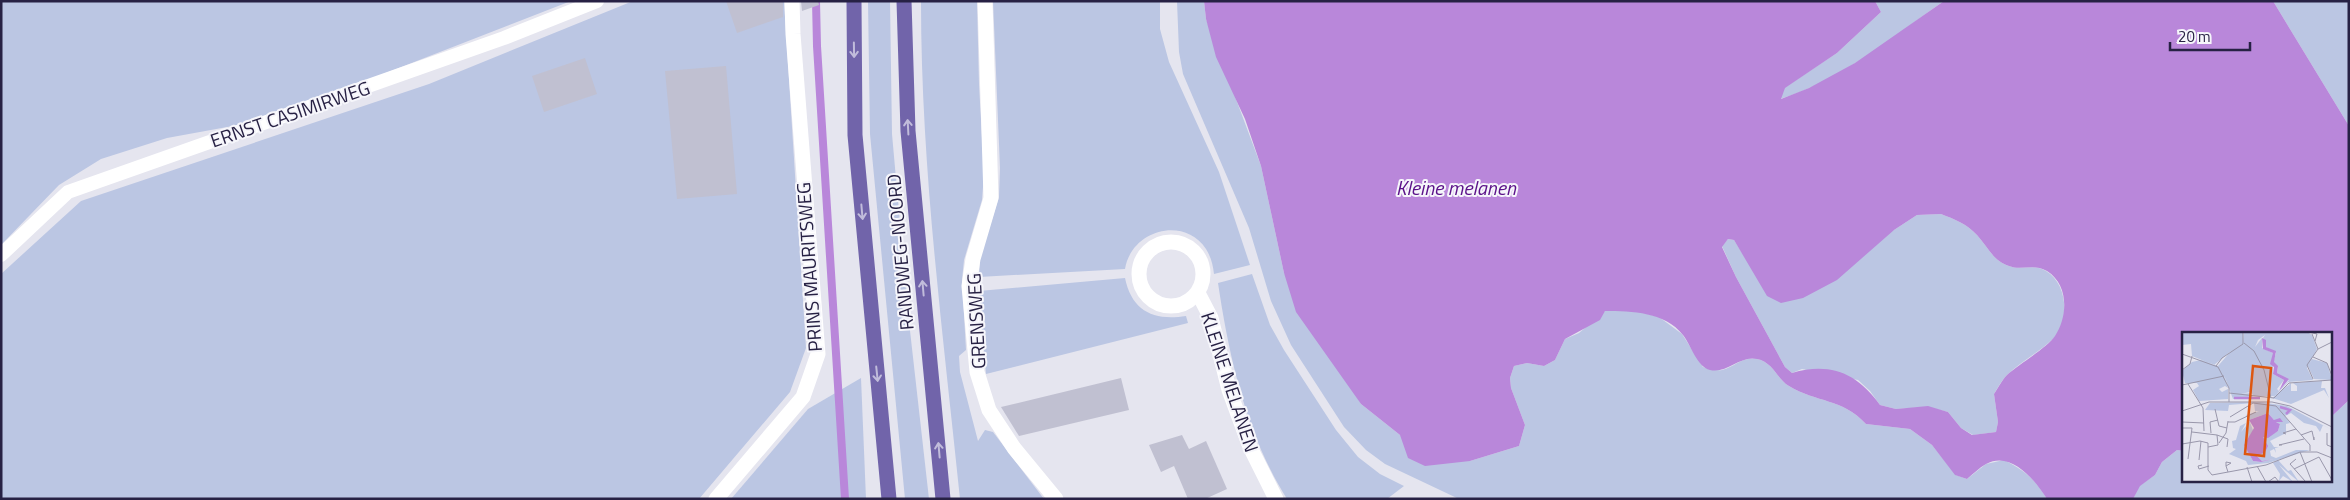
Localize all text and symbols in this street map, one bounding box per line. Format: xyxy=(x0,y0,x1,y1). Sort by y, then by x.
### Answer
scale bar xyxy=(2170,20,2250,52)
text: 20 m xyxy=(2178,25,2211,48)
one-way arrow xyxy=(849,42,859,58)
street label: ERNST CASIMIRWEG xyxy=(206,73,374,154)
one-way arrow xyxy=(904,119,913,135)
water label: Kleine melanen xyxy=(1396,172,1517,203)
street label: RANDWEG-NOORD xyxy=(878,173,921,332)
street label: PRINS MAURITSWEG xyxy=(788,181,829,353)
one-way arrow xyxy=(857,204,867,220)
street label: GRENSWEG xyxy=(959,272,992,370)
one-way arrow xyxy=(918,281,928,297)
street label: KLEINE MELANEN xyxy=(1194,308,1267,456)
inset map xyxy=(2182,332,2332,482)
one-way arrow xyxy=(872,366,882,382)
one-way arrow xyxy=(934,443,943,459)

